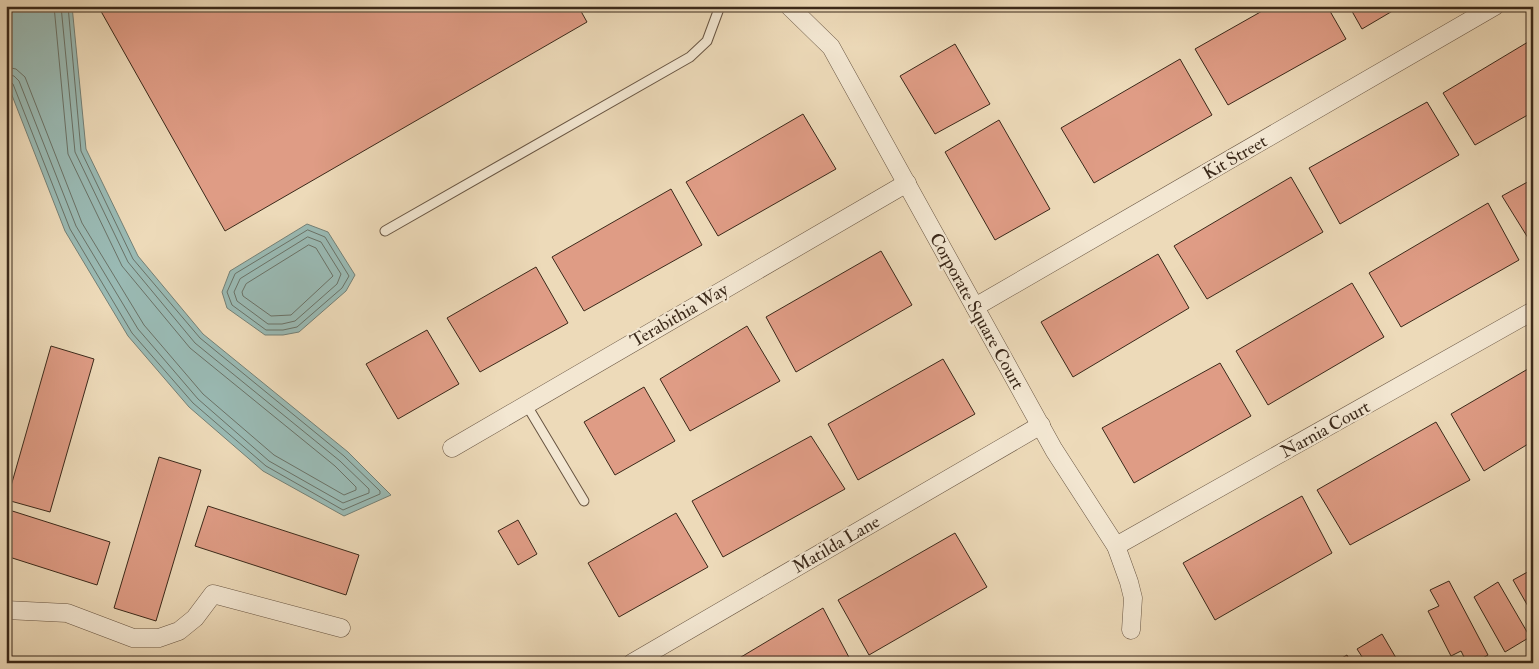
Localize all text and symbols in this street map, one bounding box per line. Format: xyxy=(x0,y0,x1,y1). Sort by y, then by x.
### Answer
street label: Kit Street xyxy=(1199,130,1272,185)
street label: Corporate Square Court xyxy=(924,229,1029,394)
street label: Terabithia Way xyxy=(626,278,733,353)
street label: Narnia Court xyxy=(1276,395,1374,463)
street label: Matilda Lane xyxy=(788,510,884,579)

